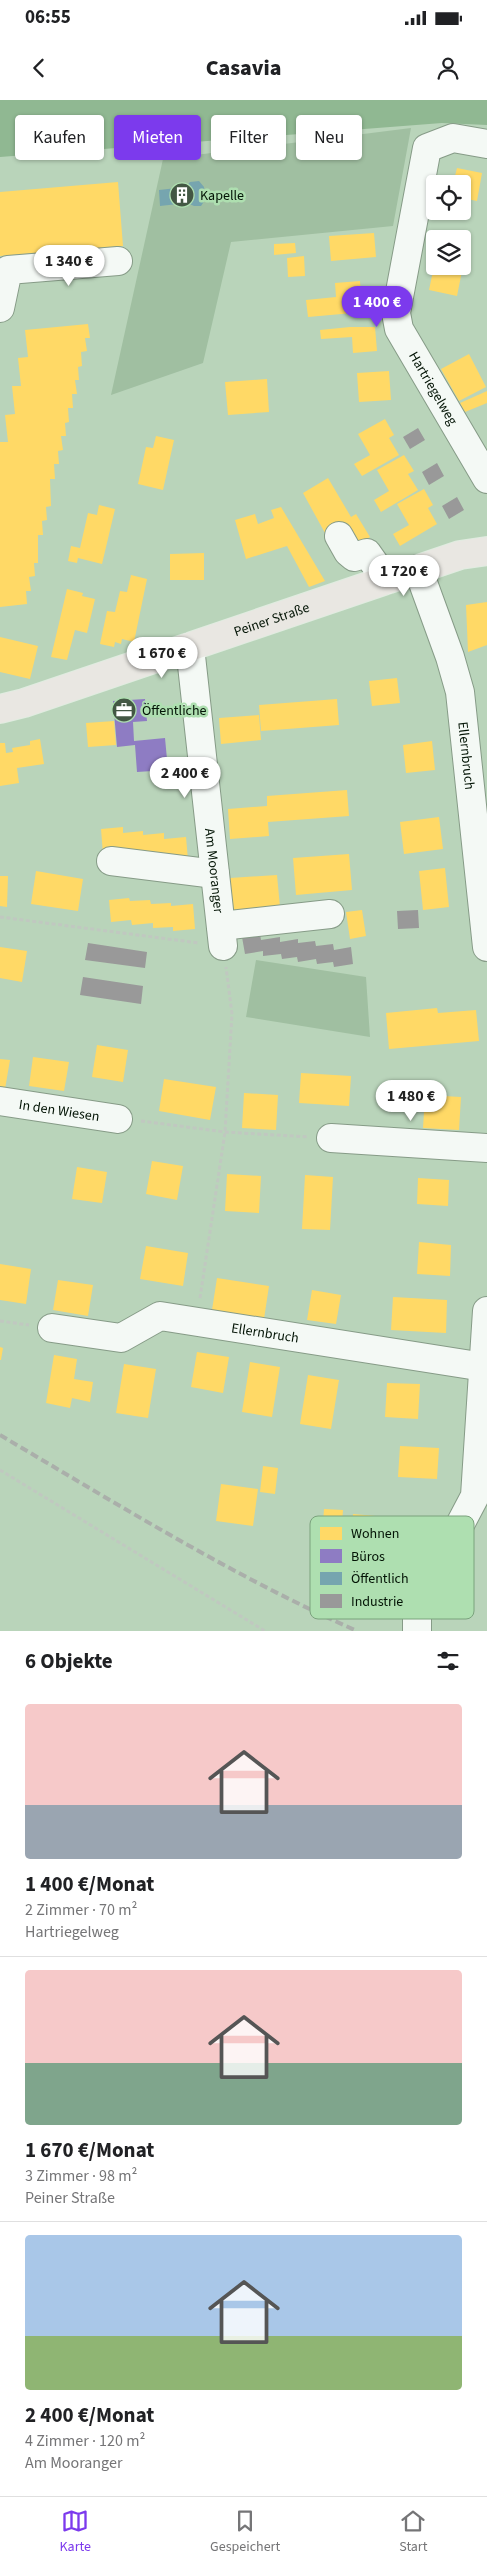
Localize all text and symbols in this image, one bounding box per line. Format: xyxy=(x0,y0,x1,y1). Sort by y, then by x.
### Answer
text: 06:55 xyxy=(25,4,71,31)
text: Casavia xyxy=(206,52,281,84)
icon: back xyxy=(25,54,53,82)
icon: person xyxy=(434,54,462,82)
chip: Kaufen xyxy=(15,115,104,160)
chip: Mieten xyxy=(114,115,201,160)
chip: Filter xyxy=(211,115,286,160)
chip: Neu xyxy=(296,115,362,160)
map controls xyxy=(426,175,471,275)
button: locate xyxy=(426,175,471,220)
building icon: Kapelle xyxy=(169,182,195,208)
place label: Kapelle xyxy=(200,186,244,206)
button: layers xyxy=(426,230,471,275)
pin: 1 340 € xyxy=(23,244,115,287)
text: 1 340 € xyxy=(45,250,93,272)
pin: 1 400 € xyxy=(331,286,423,328)
text: 1 400 € xyxy=(353,291,401,313)
street label: Hartriegelweg xyxy=(403,348,462,429)
pin: 1 720 € xyxy=(358,554,450,597)
text: 1 720 € xyxy=(380,560,428,582)
street label: Peiner Straße xyxy=(231,598,312,642)
pin: 1 670 € xyxy=(116,636,208,679)
text: 1 670 € xyxy=(138,642,186,664)
office icon: Öffentliche xyxy=(111,697,137,723)
place label: Öffentliche xyxy=(142,701,207,721)
street label: Ellernbruch xyxy=(452,721,479,791)
pin: 2 400 € xyxy=(139,756,231,799)
text: 2 400 € xyxy=(161,762,209,784)
street label: Am Mooranger xyxy=(199,827,228,914)
pin: 1 480 € xyxy=(365,1080,457,1122)
text: 1 480 € xyxy=(387,1085,435,1107)
street label: In den Wiesen xyxy=(17,1095,101,1127)
street label: Ellernbruch xyxy=(230,1318,300,1349)
legend xyxy=(310,1516,474,1619)
text: Wohnen xyxy=(351,1524,399,1544)
text: Büros xyxy=(351,1547,385,1567)
text: Öffentlich xyxy=(351,1569,409,1589)
text: Industrie xyxy=(351,1592,403,1612)
text: 6 Objekte xyxy=(25,1646,113,1676)
icon: filters xyxy=(434,1647,462,1675)
icon: home xyxy=(199,1737,289,1827)
text: 1 400 €/Monat xyxy=(25,1869,154,1899)
text: 2 Zimmer · 70 m² xyxy=(25,1899,137,1921)
text: Hartriegelweg xyxy=(25,1921,119,1943)
icon: home xyxy=(199,2002,289,2092)
text: 1 670 €/Monat xyxy=(25,2135,154,2165)
text: 3 Zimmer · 98 m² xyxy=(25,2165,137,2187)
text: Peiner Straße xyxy=(25,2187,115,2209)
icon: home xyxy=(199,2267,289,2357)
text: 2 400 €/Monat xyxy=(25,2400,154,2430)
text: 4 Zimmer · 120 m² xyxy=(25,2430,145,2452)
text: Am Mooranger xyxy=(25,2452,122,2474)
tab: Karte xyxy=(60,2507,91,2557)
tab: Gespeichert xyxy=(210,2507,280,2557)
tab: Start xyxy=(399,2507,427,2557)

